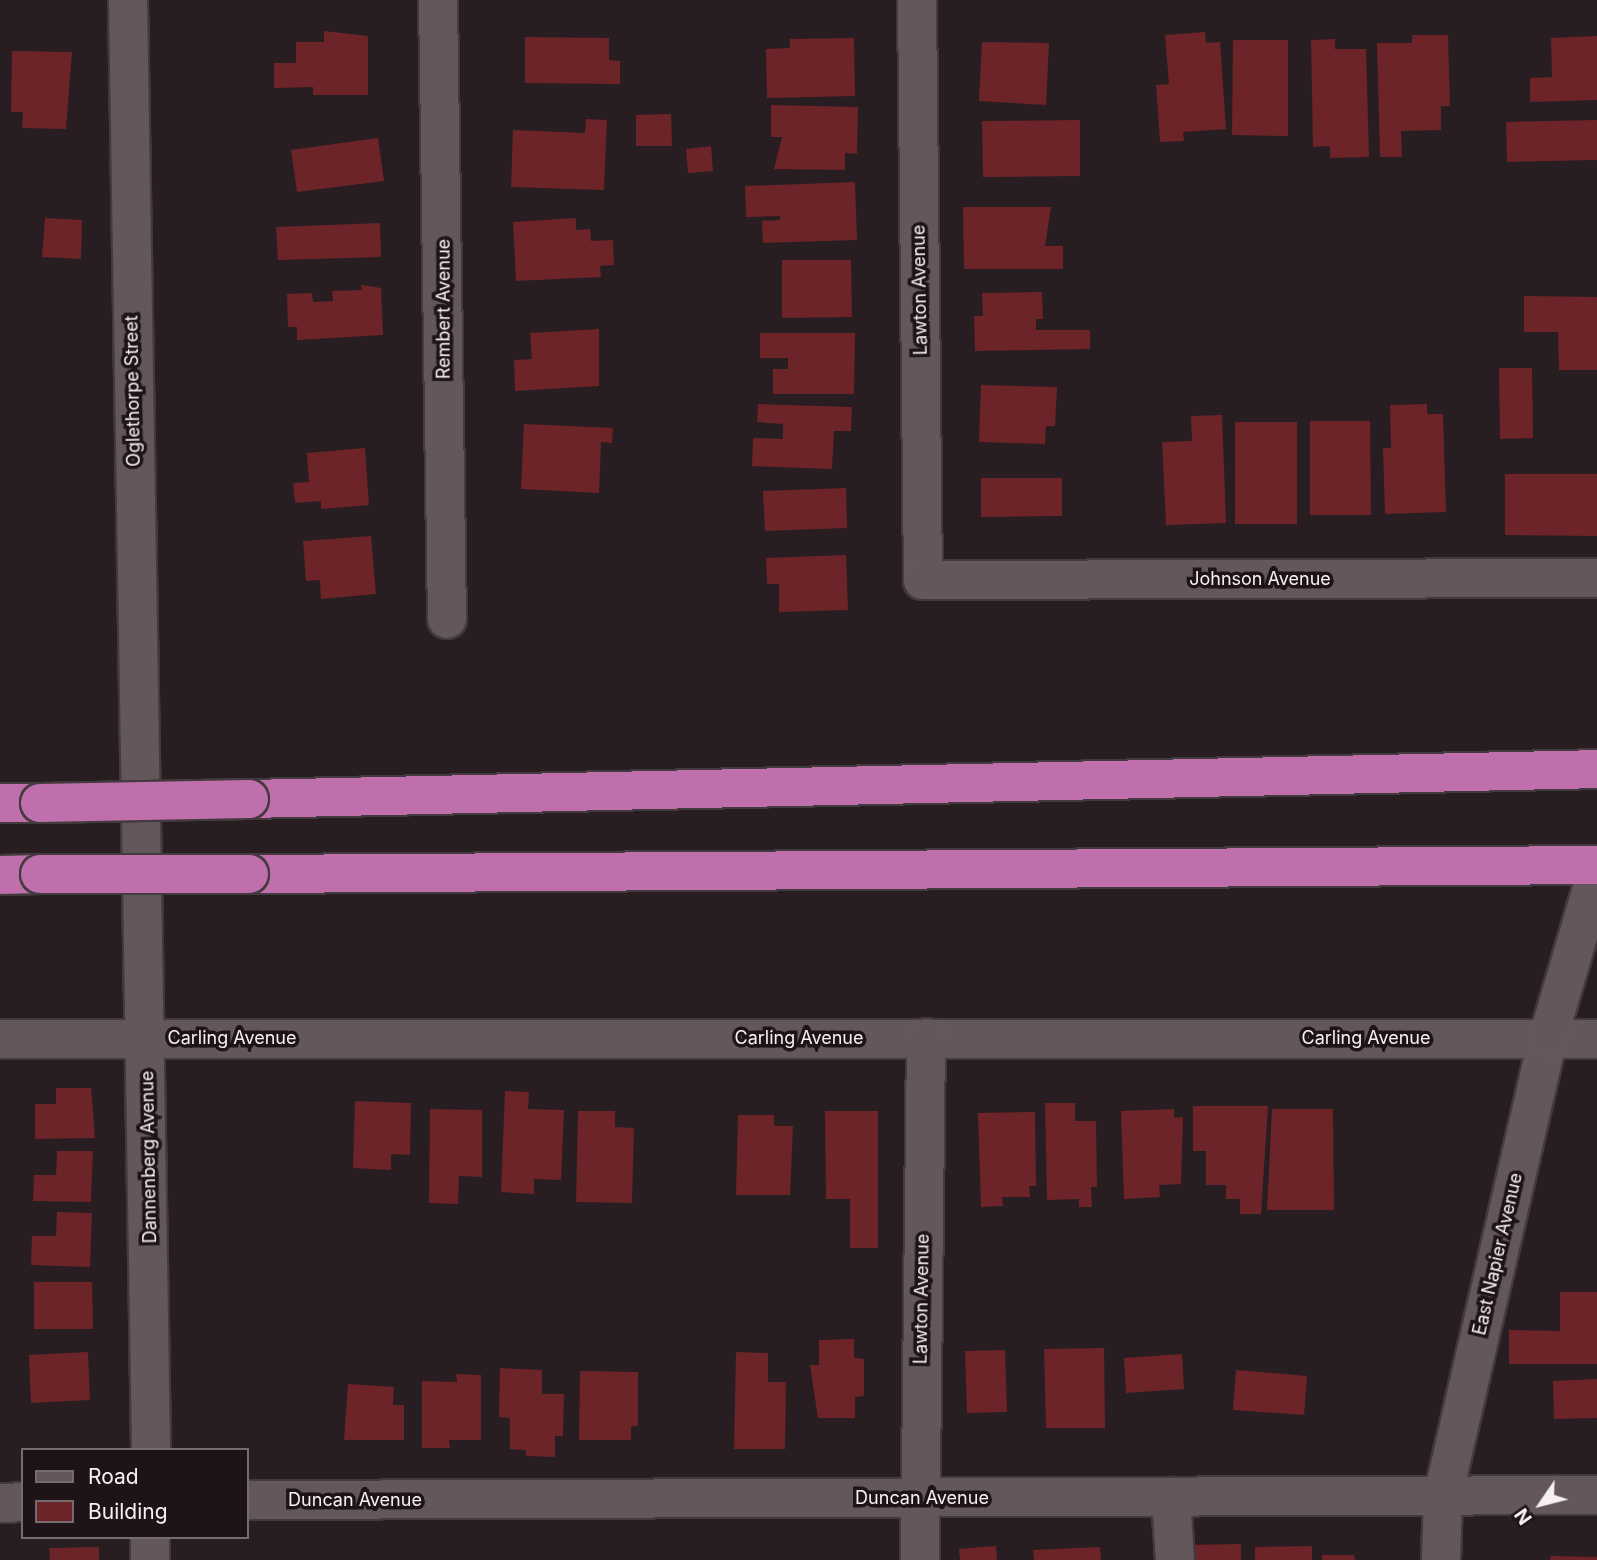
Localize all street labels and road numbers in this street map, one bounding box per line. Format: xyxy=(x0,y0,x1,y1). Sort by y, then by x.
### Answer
street label: Lawton Avenue xyxy=(908,225,932,355)
street label: Rembert Avenue xyxy=(433,239,455,379)
street label: Oglethorpe Street xyxy=(121,315,145,467)
street label: Johnson Avenue xyxy=(1189,568,1331,590)
street label: Carling Avenue xyxy=(168,1027,296,1049)
street label: Carling Avenue xyxy=(735,1027,863,1049)
street label: Carling Avenue xyxy=(1302,1027,1430,1049)
street label: Dannenberg Avenue xyxy=(137,1070,161,1244)
street label: East Napier Avenue xyxy=(1469,1171,1527,1337)
street label: Lawton Avenue xyxy=(910,1234,934,1364)
street label: Duncan Avenue xyxy=(855,1487,989,1509)
street label: Duncan Avenue xyxy=(288,1489,422,1511)

